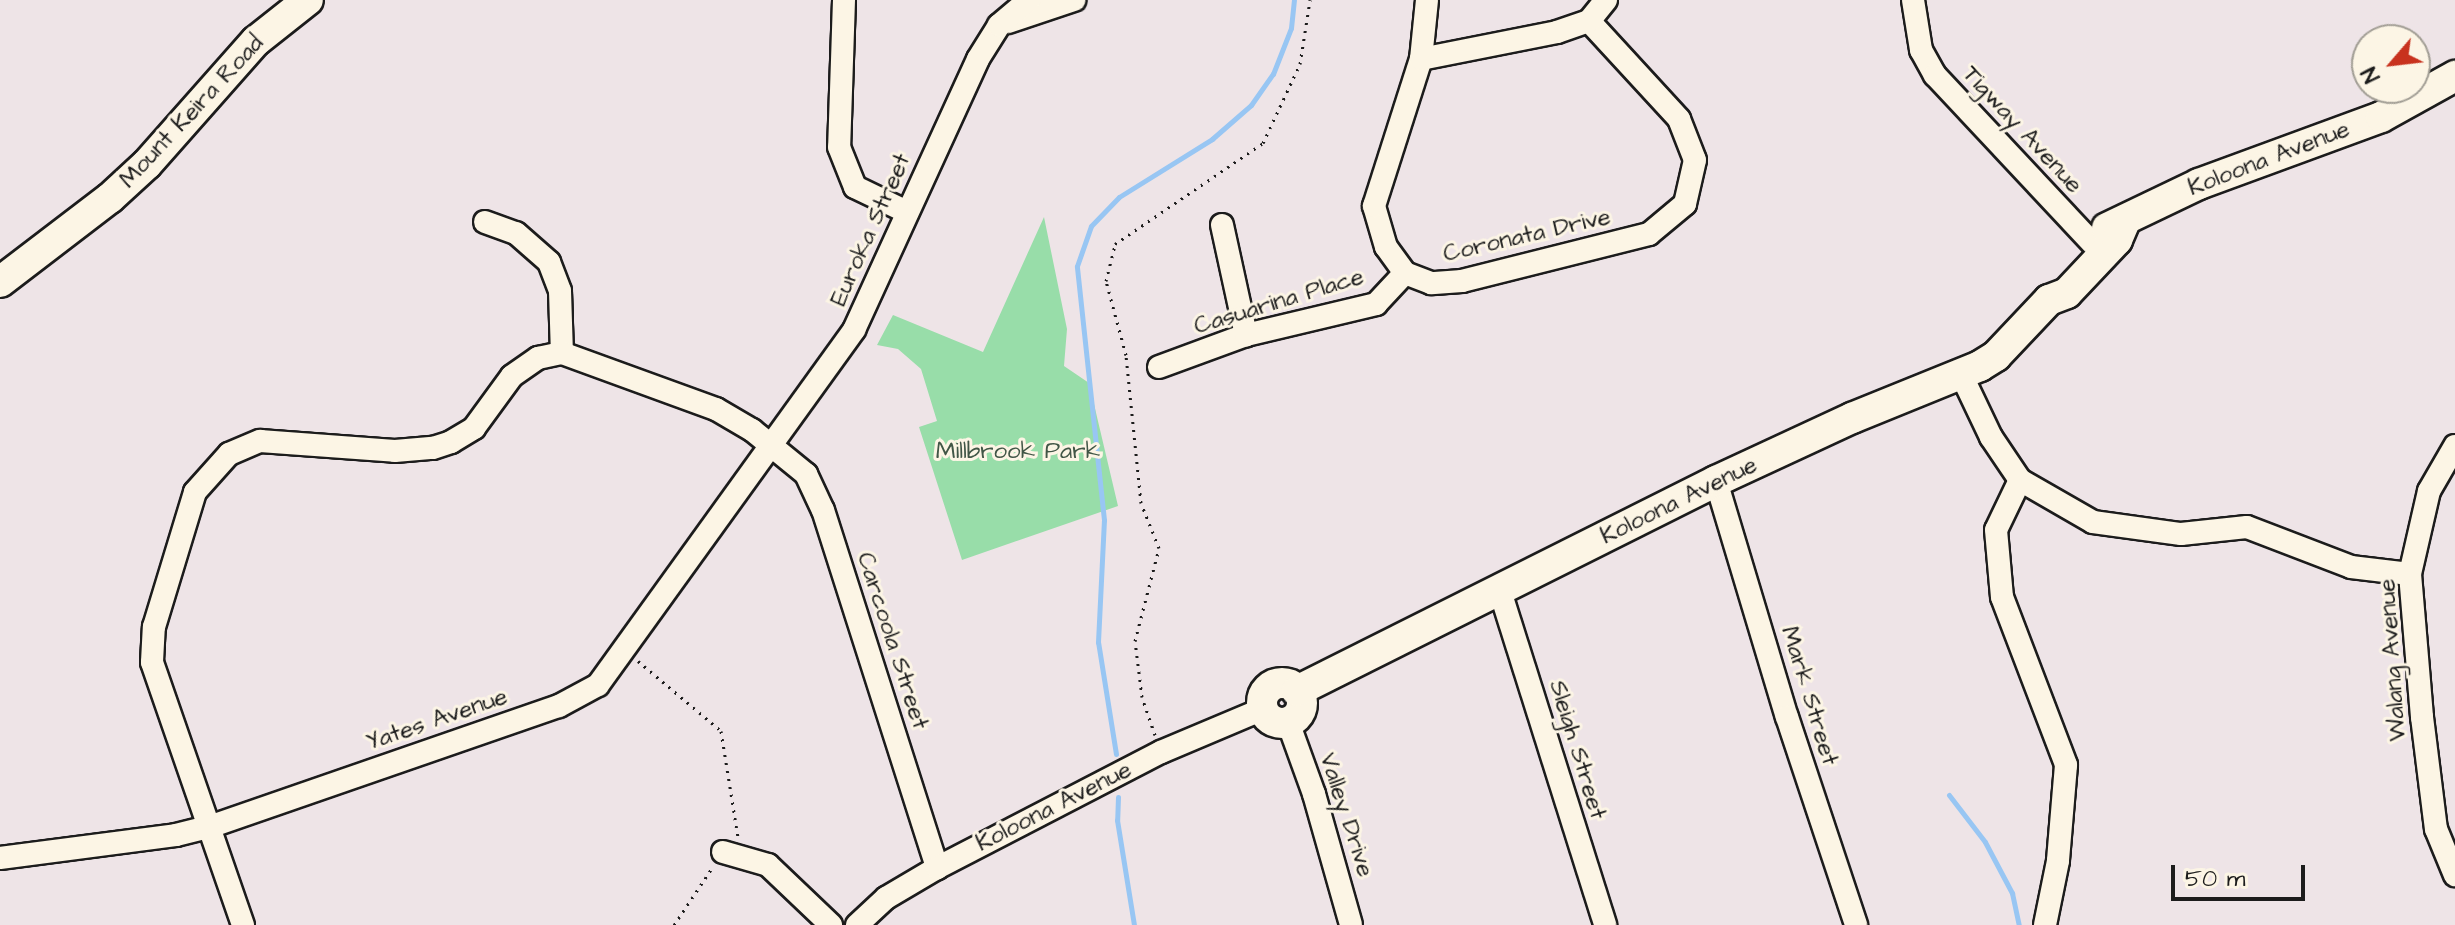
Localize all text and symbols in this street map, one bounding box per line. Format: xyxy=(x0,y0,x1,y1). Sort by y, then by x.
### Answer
north arrow xyxy=(2351,24,2431,104)
street label: Mount Keira Road xyxy=(114,30,270,194)
street label: Tigway Avenue xyxy=(1956,60,2088,200)
text: N xyxy=(2354,61,2388,88)
street label: Koloona Avenue xyxy=(2184,115,2354,203)
street label: Euroka Street xyxy=(825,149,917,311)
street label: Coronata Drive xyxy=(1441,203,1613,269)
street label: Casuarina Place xyxy=(1191,263,1367,341)
park label: Millbrook Park xyxy=(936,438,1100,466)
street label: Koloona Avenue xyxy=(1596,451,1762,551)
street label: Carcoola Street xyxy=(850,549,934,733)
street label: Walang Avenue xyxy=(2373,578,2413,742)
street label: Mark Street xyxy=(1774,623,1844,769)
street label: Sleigh Street xyxy=(1542,677,1612,823)
street label: Yates Avenue xyxy=(363,682,511,758)
street label: Valley Drive xyxy=(1312,749,1380,881)
street label: Koloona Avenue xyxy=(971,755,1137,859)
scale bar xyxy=(2175,849,2309,899)
text: 50 m xyxy=(2185,862,2245,896)

